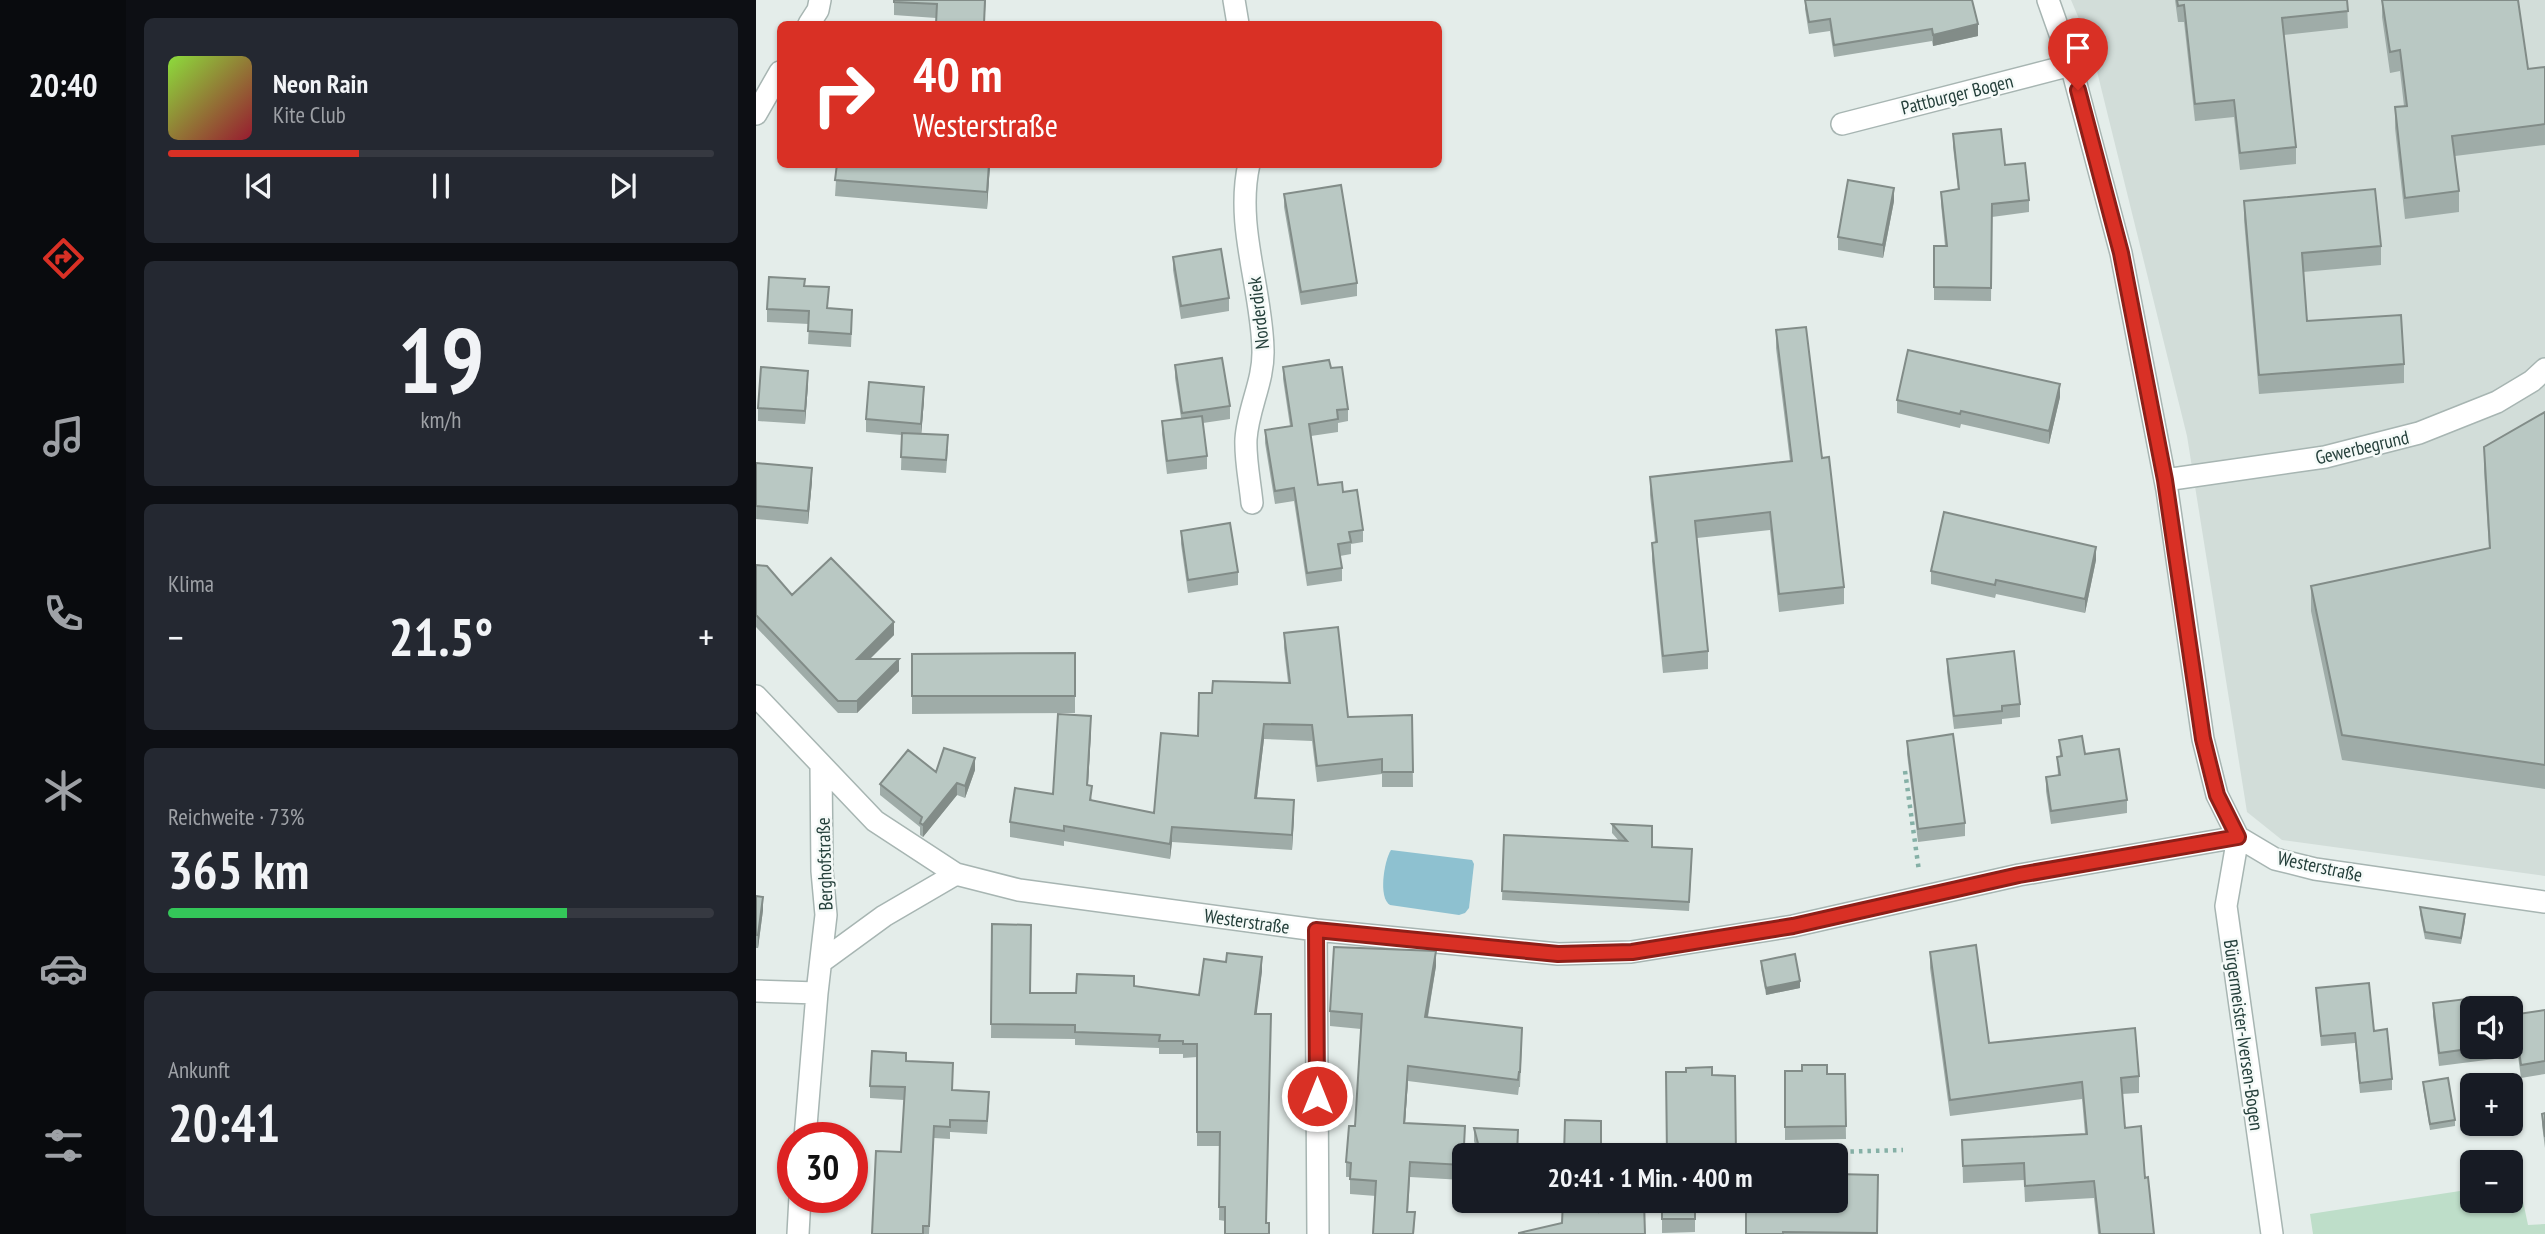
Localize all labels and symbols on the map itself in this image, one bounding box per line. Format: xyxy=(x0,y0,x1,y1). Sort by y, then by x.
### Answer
pin xyxy=(2048,18,2108,90)
street label: Pattburger Bogen xyxy=(1898,68,2016,120)
street label: Norderdiek xyxy=(1242,275,1274,350)
street label: Gewerbegrund xyxy=(2313,425,2411,469)
street label: Berghofstraße xyxy=(810,817,838,911)
street label: Westerstraße xyxy=(2275,845,2365,887)
street label: Westerstraße xyxy=(1203,903,1291,939)
street label: Bürgermeister-Iversen-Bogen xyxy=(2219,938,2269,1132)
position arrow xyxy=(1280,1059,1354,1133)
speed limit sign: 30 xyxy=(777,1122,868,1213)

